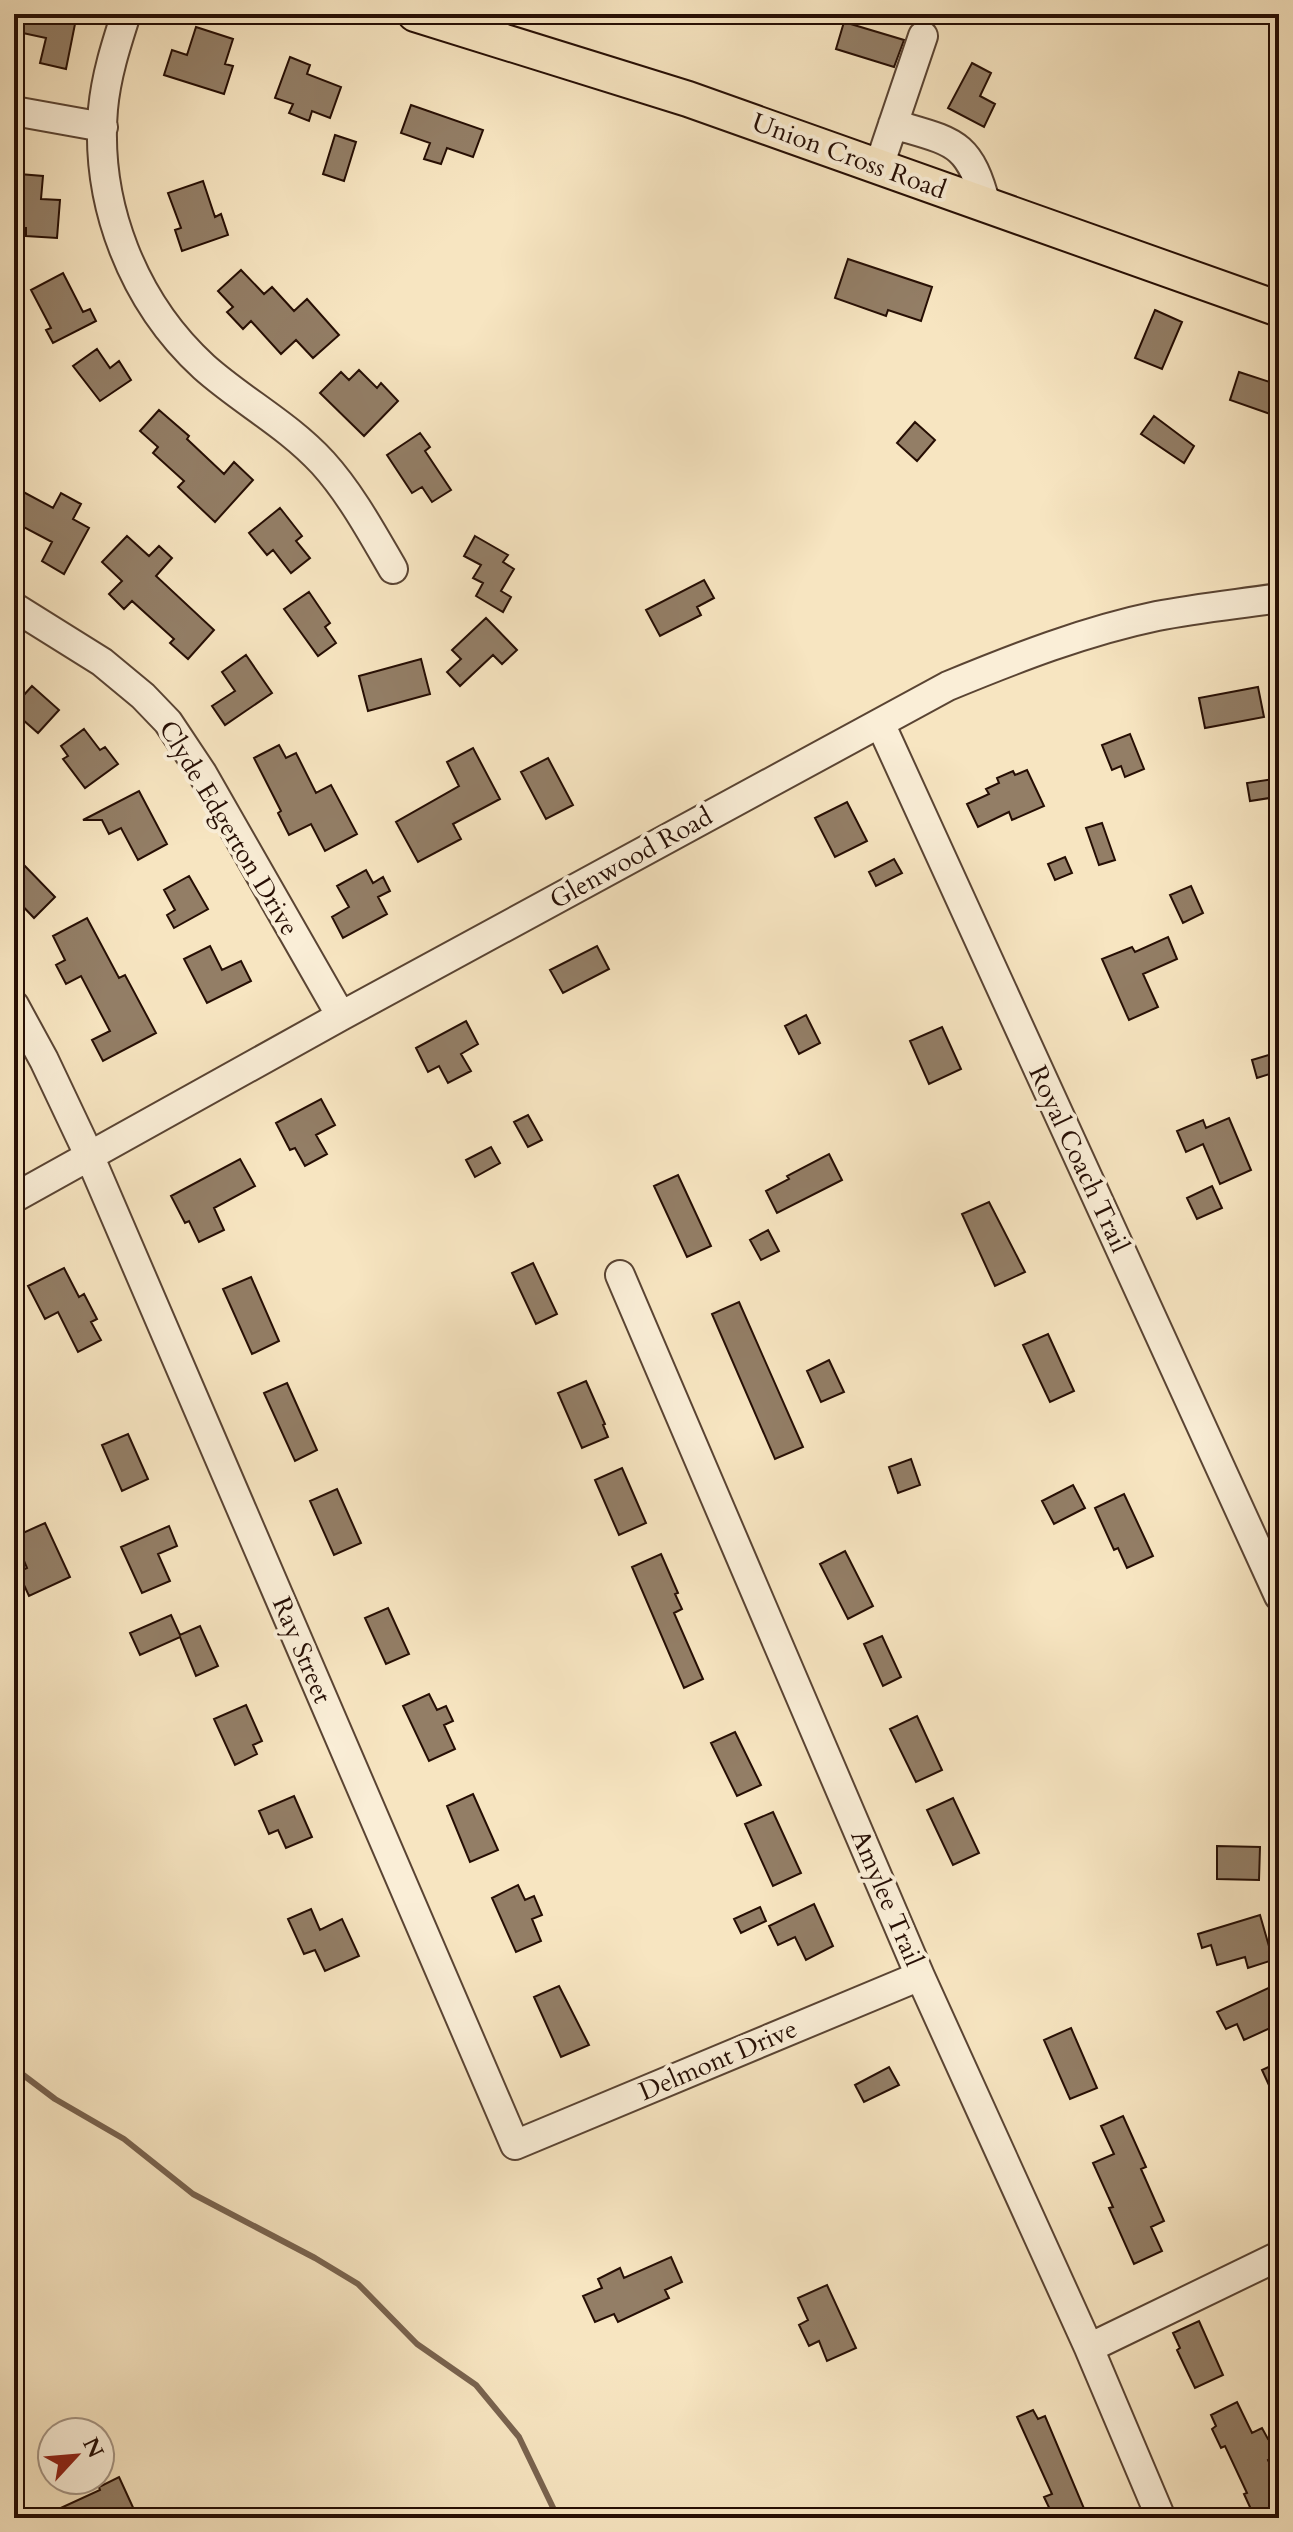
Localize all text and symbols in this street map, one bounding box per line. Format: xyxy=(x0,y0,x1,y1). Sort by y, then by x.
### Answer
street label: Union Cross Road xyxy=(747,105,951,207)
street label: Clyde Edgerton Drive xyxy=(151,714,307,942)
street label: Glenwood Road xyxy=(543,799,719,917)
street label: Royal Coach Trail xyxy=(1020,1060,1138,1259)
street label: Ray Street xyxy=(264,1591,340,1709)
street label: Amylee Trail xyxy=(843,1824,932,1972)
street label: Delmont Drive xyxy=(634,2011,802,2109)
north arrow xyxy=(36,2416,116,2496)
text: N xyxy=(75,2433,111,2463)

